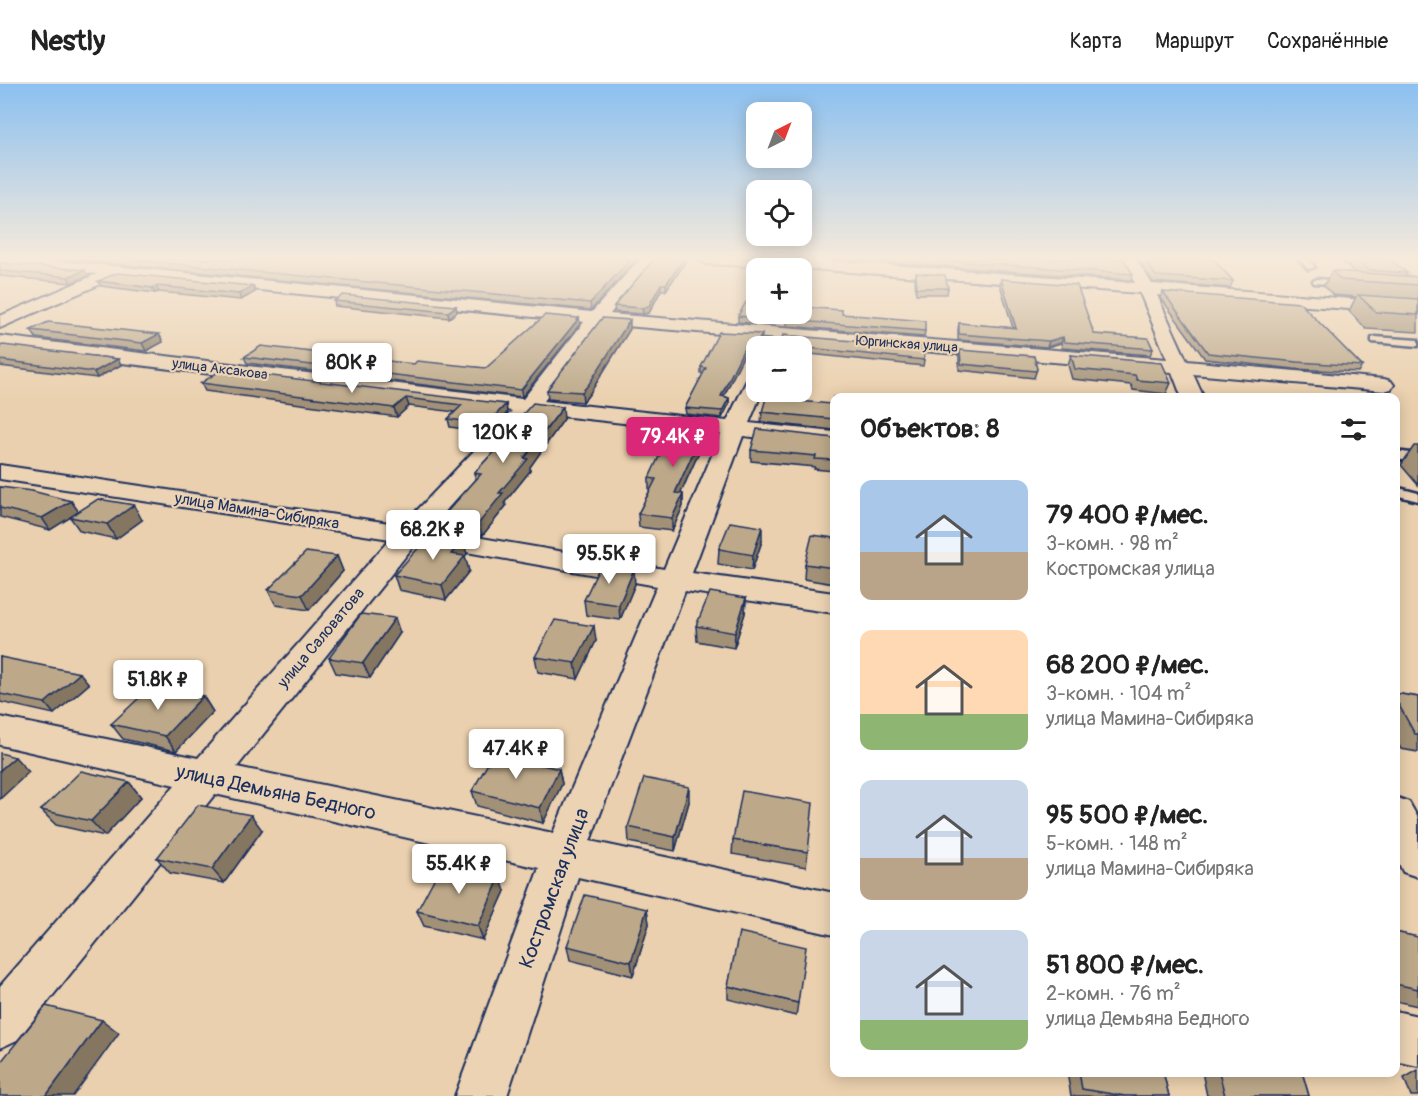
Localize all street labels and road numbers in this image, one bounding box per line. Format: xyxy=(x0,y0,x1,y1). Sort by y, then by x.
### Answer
street label: Юргинская улица xyxy=(856,332,958,356)
street label: улица Аксакова xyxy=(170,355,269,383)
street label: улица Мамина-Сибиряка xyxy=(172,488,341,534)
street label: улица Саловатова xyxy=(273,584,369,693)
street label: улица Демьяна Бедного xyxy=(173,758,378,825)
street label: Костромская улица xyxy=(513,804,595,972)

